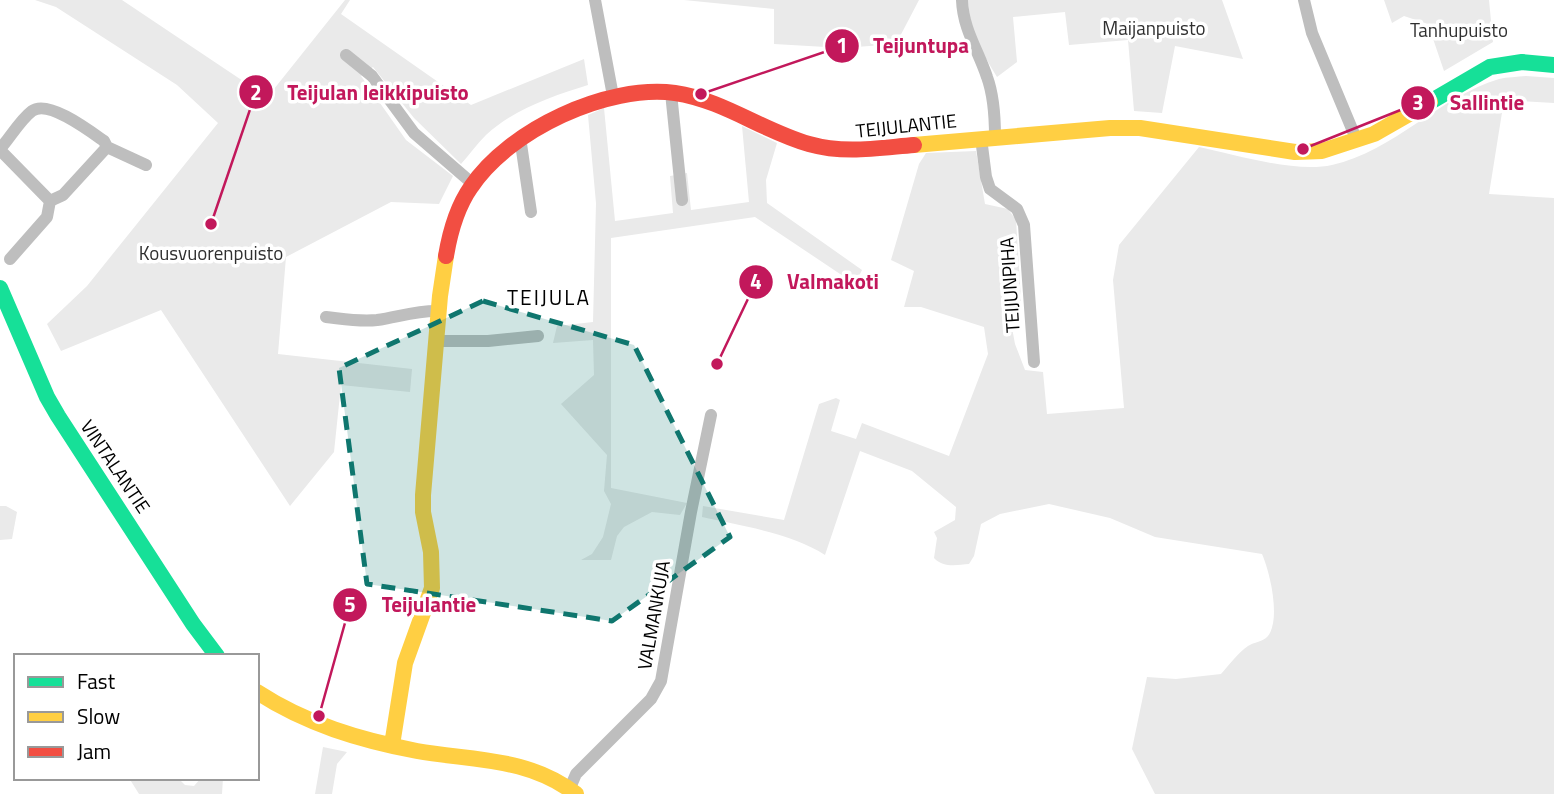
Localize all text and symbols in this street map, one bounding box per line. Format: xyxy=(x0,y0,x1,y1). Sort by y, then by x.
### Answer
park label: Maijanpuisto xyxy=(1102,13,1206,42)
park label: Tanhupuisto xyxy=(1410,15,1508,44)
callout: Teijuntupa xyxy=(824,25,983,67)
text: 1 xyxy=(836,29,848,61)
text: Teijuntupa xyxy=(873,29,969,61)
callout: Teijulan leikkipuisto xyxy=(239,71,483,113)
text: 2 xyxy=(250,76,262,108)
text: Teijulan leikkipuisto xyxy=(287,76,469,108)
callout: Sallintie xyxy=(1401,82,1538,124)
text: 3 xyxy=(1412,86,1424,118)
text: Sallintie xyxy=(1450,86,1524,118)
street label: TEIJULANTIE xyxy=(854,105,958,145)
street label: TEIJUNPIHA xyxy=(991,236,1027,334)
park label: Kousvuorenpuisto xyxy=(139,238,283,267)
callout: Valmakoti xyxy=(738,261,893,303)
text: 4 xyxy=(750,265,762,297)
text: Valmakoti xyxy=(787,265,879,297)
district label: TEIJULA xyxy=(507,281,591,313)
street label: VINTALANTIE xyxy=(74,413,158,519)
street label: VALMANKUJA xyxy=(629,558,677,672)
callout: Teijulantie xyxy=(333,584,491,626)
text: 5 xyxy=(344,588,356,620)
text: Teijulantie xyxy=(382,588,476,620)
legend xyxy=(14,654,259,780)
text: Fast xyxy=(77,665,116,697)
text: Slow xyxy=(77,700,120,732)
text: Jam xyxy=(77,735,111,767)

